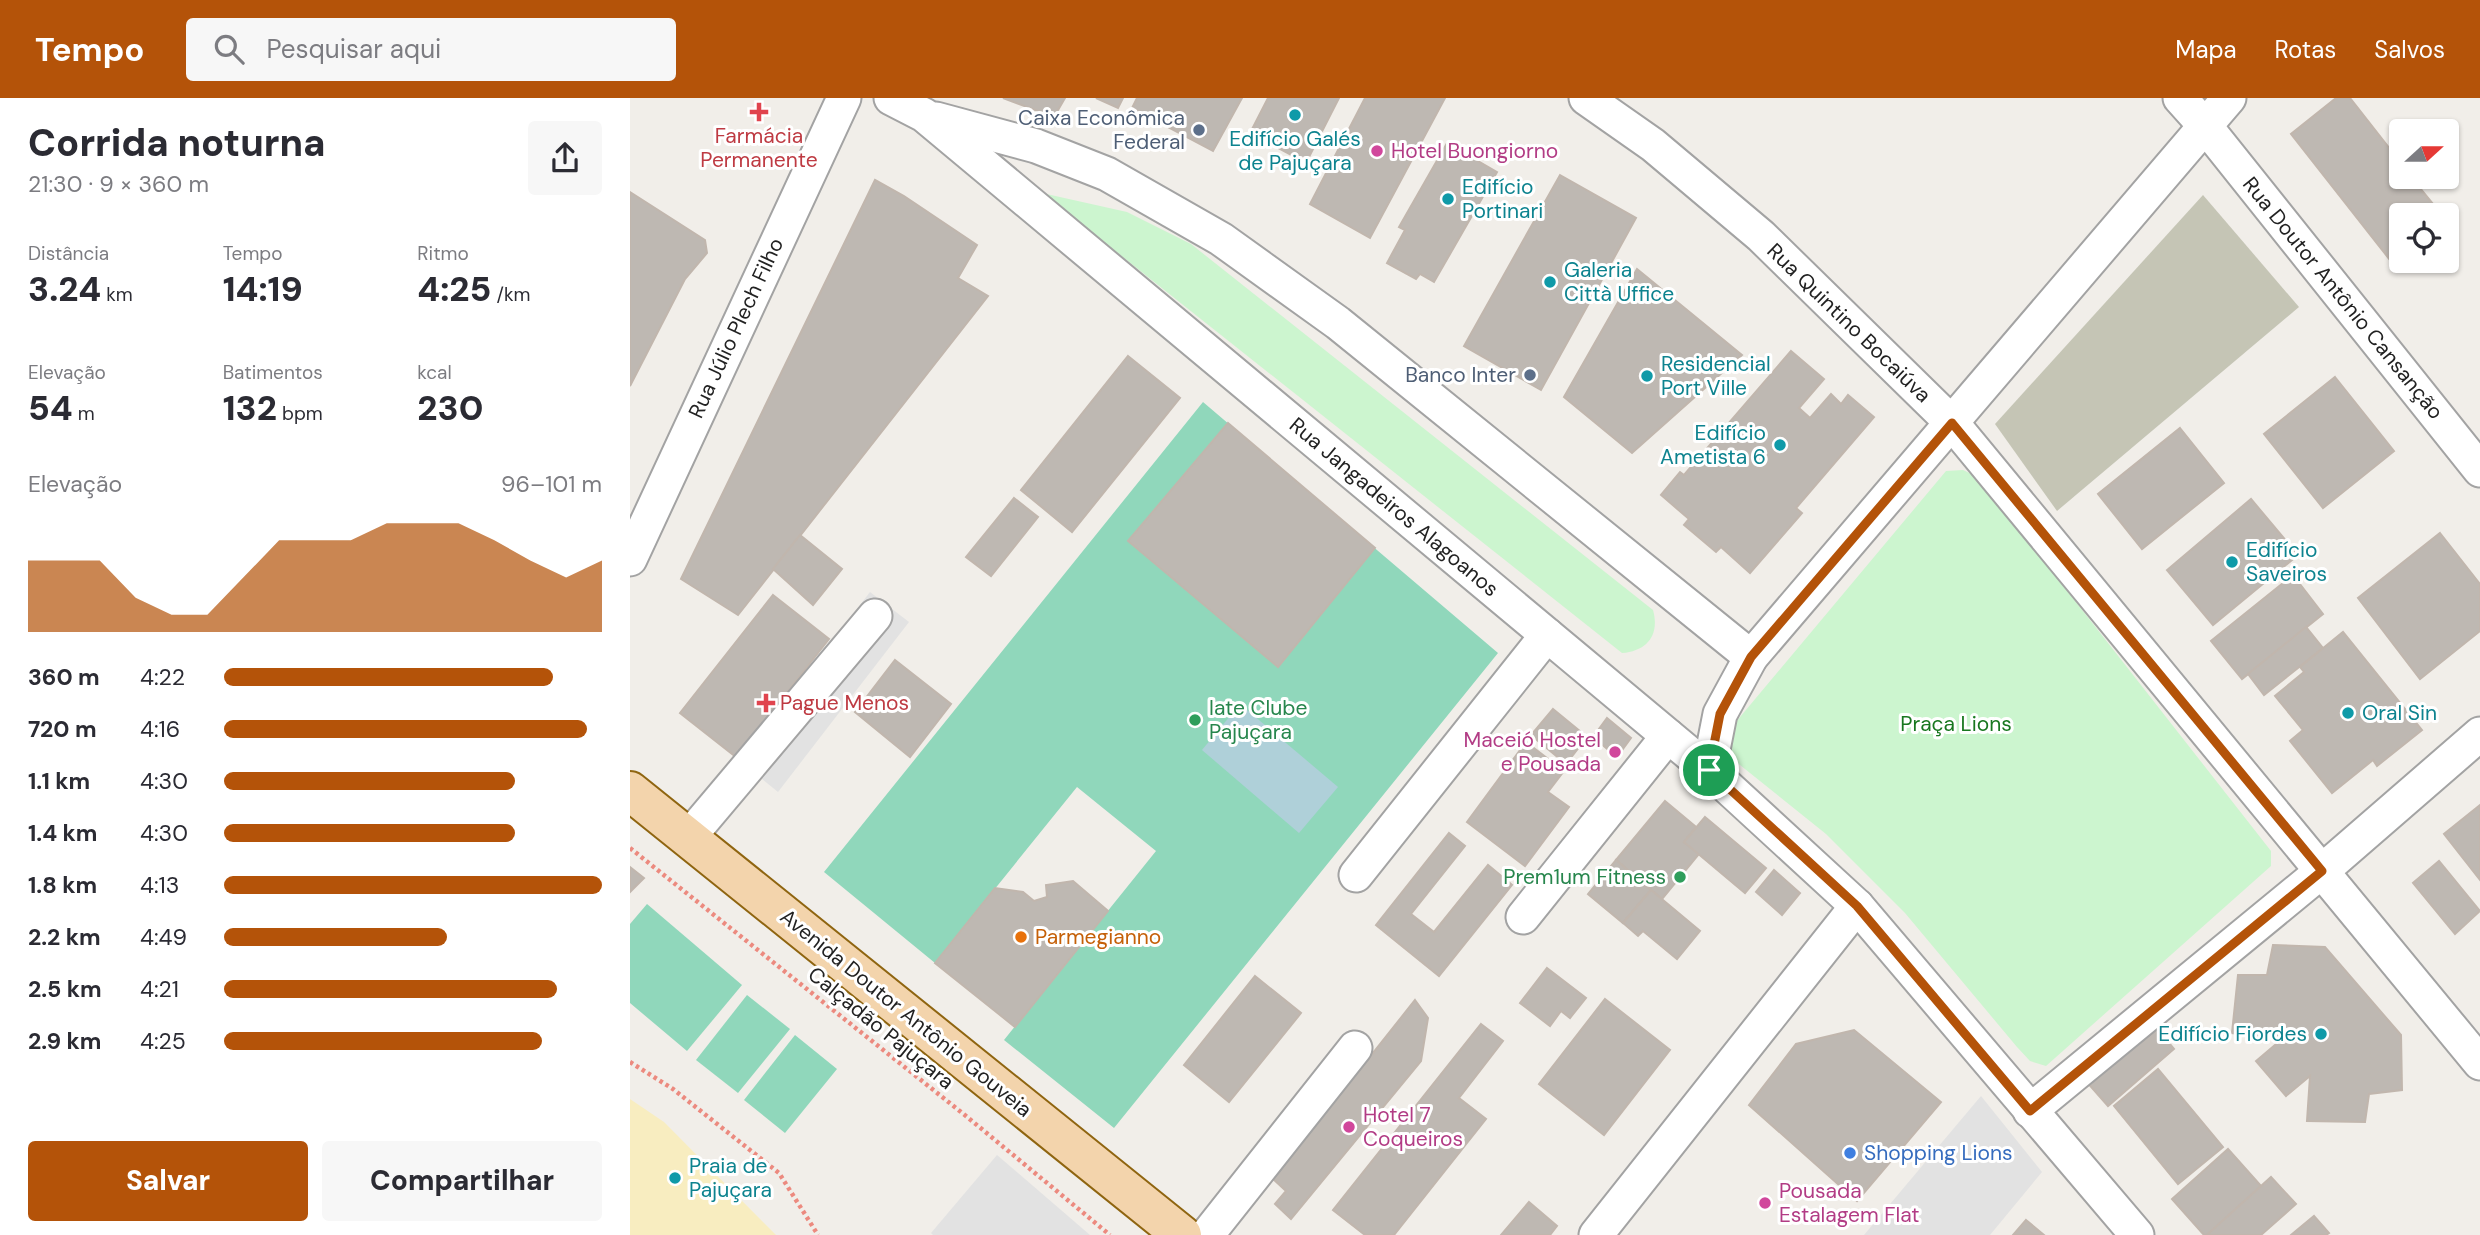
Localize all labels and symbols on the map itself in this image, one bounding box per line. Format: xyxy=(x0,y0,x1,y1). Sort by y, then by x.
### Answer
marker: Farmácia Permanente xyxy=(751,104,767,120)
place label: Caixa Econômica Federal xyxy=(1018,104,1185,156)
marker: Edifício Galés de Pajuçara xyxy=(1287,107,1303,123)
north arrow xyxy=(2389,119,2459,189)
place label: Farmácia Permanente xyxy=(700,122,818,174)
marker: Caixa Econômica Federal xyxy=(1191,122,1207,138)
place label: Edifício Galés de Pajuçara xyxy=(1229,125,1361,177)
place label: Hotel Buongiorno xyxy=(1391,137,1558,165)
marker: Hotel Buongiorno xyxy=(1369,143,1385,159)
street label: Rua Doutor Antônio Cansanção xyxy=(2236,171,2450,425)
place label: Edifício Portinari xyxy=(1462,173,1543,225)
marker: Edifício Portinari xyxy=(1440,191,1456,207)
street label: Rua Júlio Plech Filho xyxy=(682,233,790,423)
street label: Rua Quintino Bocaiúva xyxy=(1761,237,1937,409)
place label: Galeria Città Uffice xyxy=(1564,256,1674,308)
marker: Galeria Città Uffice xyxy=(1542,274,1558,290)
place label: Residencial Port Ville xyxy=(1661,350,1771,402)
place label: Banco Inter xyxy=(1405,361,1516,389)
marker: Banco Inter xyxy=(1522,367,1538,383)
marker: Residencial Port Ville xyxy=(1639,368,1655,384)
street label: Rua Jangadeiros Alagoanos xyxy=(1283,411,1505,603)
place label: Edifício Ametista 6 xyxy=(1660,419,1766,471)
marker: Edifício Ametista 6 xyxy=(1772,437,1788,453)
place label: Edifício Saveiros xyxy=(2246,536,2327,588)
marker: Edifício Saveiros xyxy=(2224,554,2240,570)
place label: Pague Menos xyxy=(780,689,909,717)
place label: Iate Clube Pajuçara xyxy=(1209,694,1307,746)
marker: Pague Menos xyxy=(758,695,774,711)
place label: Oral Sin xyxy=(2362,699,2437,727)
marker: Oral Sin xyxy=(2340,705,2356,721)
park label: Praça Lions xyxy=(1900,710,2012,738)
marker: Iate Clube Pajuçara xyxy=(1187,712,1203,728)
place label: Maceió Hostel e Pousada xyxy=(1464,726,1601,778)
pin xyxy=(1679,740,1739,800)
marker: Maceió Hostel e Pousada xyxy=(1607,744,1623,760)
place label: Prem1um Fitness xyxy=(1503,863,1666,891)
marker: Prem1um Fitness xyxy=(1672,869,1688,885)
street label: Avenida Doutor Antônio Gouveia xyxy=(774,903,1038,1123)
place label: Parmegianno xyxy=(1035,923,1161,951)
marker: Parmegianno xyxy=(1013,929,1029,945)
street label: Calçadão Pajuçara xyxy=(802,960,960,1096)
place label: Edifício Fiordes xyxy=(2158,1020,2307,1048)
marker: Edifício Fiordes xyxy=(2313,1026,2329,1042)
place label: Hotel 7 Coqueiros xyxy=(1363,1101,1463,1153)
marker: Hotel 7 Coqueiros xyxy=(1341,1119,1357,1135)
place label: Shopping Lions xyxy=(1864,1139,2013,1167)
marker: Shopping Lions xyxy=(1842,1145,1858,1161)
place label: Praia de Pajuçara xyxy=(689,1152,772,1204)
marker: Praia de Pajuçara xyxy=(667,1170,683,1186)
place label: Pousada Estalagem Flat xyxy=(1779,1177,1920,1229)
marker: Pousada Estalagem Flat xyxy=(1757,1195,1773,1211)

